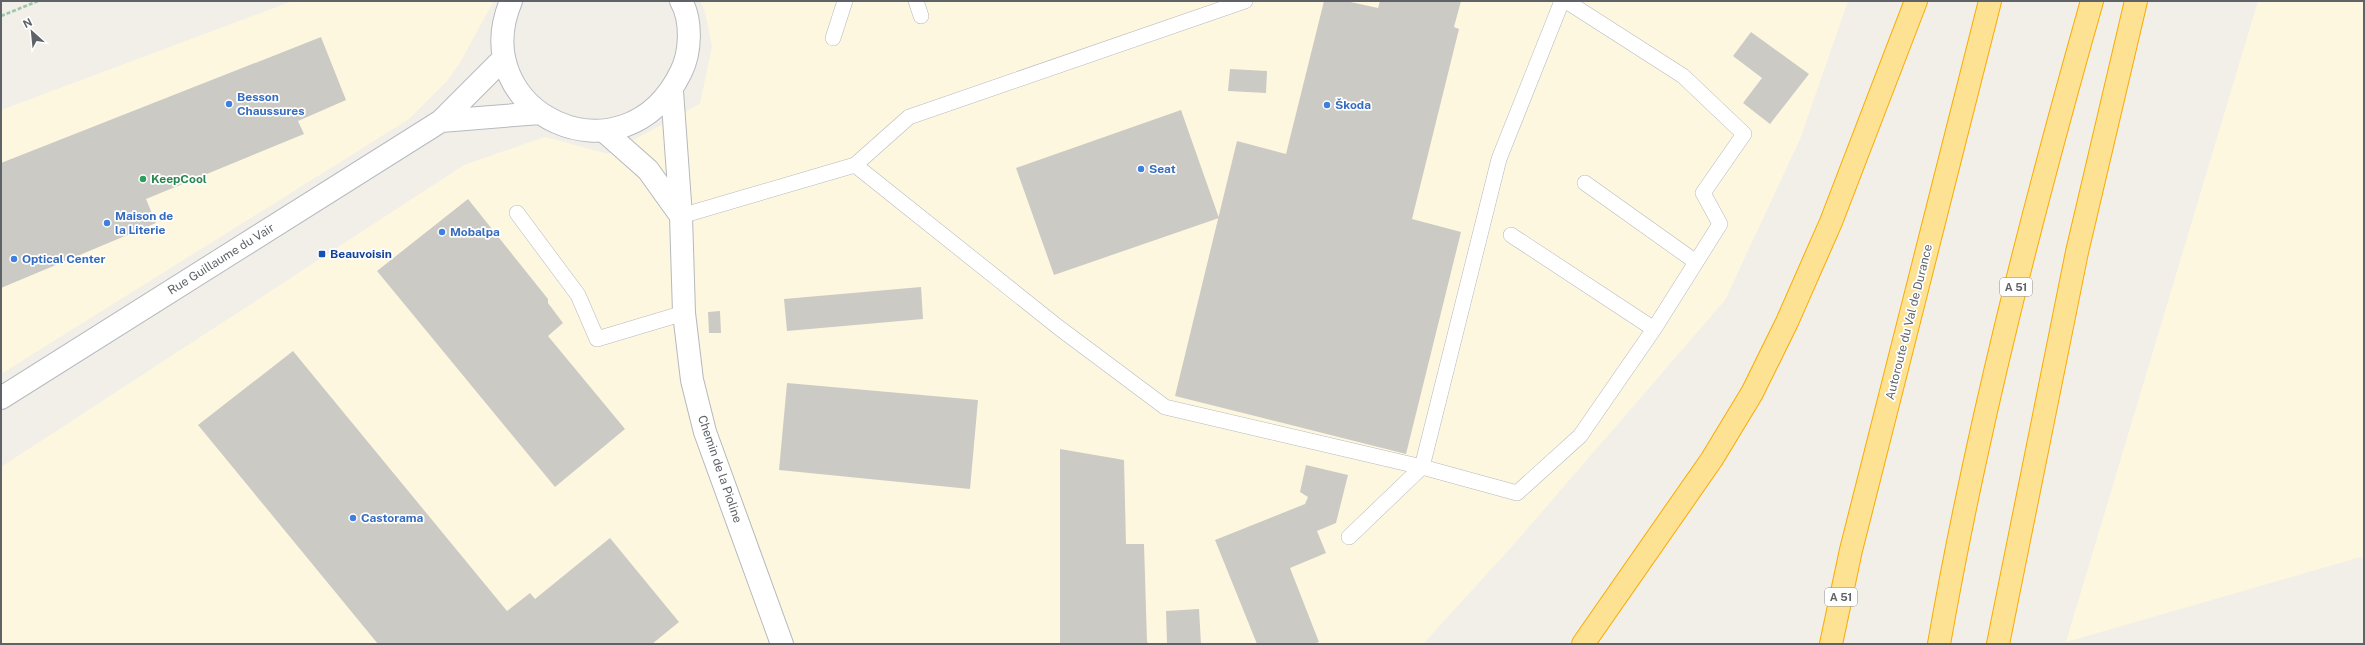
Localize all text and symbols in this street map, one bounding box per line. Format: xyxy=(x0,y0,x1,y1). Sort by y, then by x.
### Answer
north arrow xyxy=(12,12,52,52)
text: N xyxy=(21,16,34,30)
place label: Besson Chaussures xyxy=(237,90,305,118)
place label: Škoda xyxy=(1335,98,1371,112)
marker: Besson Chaussures xyxy=(224,99,234,109)
marker: Škoda xyxy=(1322,100,1332,110)
place label: Seat xyxy=(1149,162,1176,176)
marker: Seat xyxy=(1136,164,1146,174)
place label: KeepCool xyxy=(151,172,207,186)
marker: KeepCool xyxy=(138,174,148,184)
place label: Maison de la Literie xyxy=(115,209,173,237)
marker: Maison de la Literie xyxy=(102,218,112,228)
street label: Rue Guillaume du Vair xyxy=(165,220,277,297)
place label: Mobalpa xyxy=(450,225,500,239)
marker: Mobalpa xyxy=(437,227,447,237)
street label: Autoroute du Val de Durance xyxy=(1883,243,1935,401)
place label: Beauvoisin xyxy=(330,247,392,261)
marker: Beauvoisin xyxy=(317,249,327,259)
place label: Optical Center xyxy=(22,252,105,266)
marker: Optical Center xyxy=(9,254,19,264)
road number: A 51 xyxy=(2000,278,2032,296)
street label: Chemin de la Pioline xyxy=(695,413,745,525)
place label: Castorama xyxy=(361,511,423,525)
marker: Castorama xyxy=(348,513,358,523)
road number: A 51 xyxy=(1825,588,1857,606)

